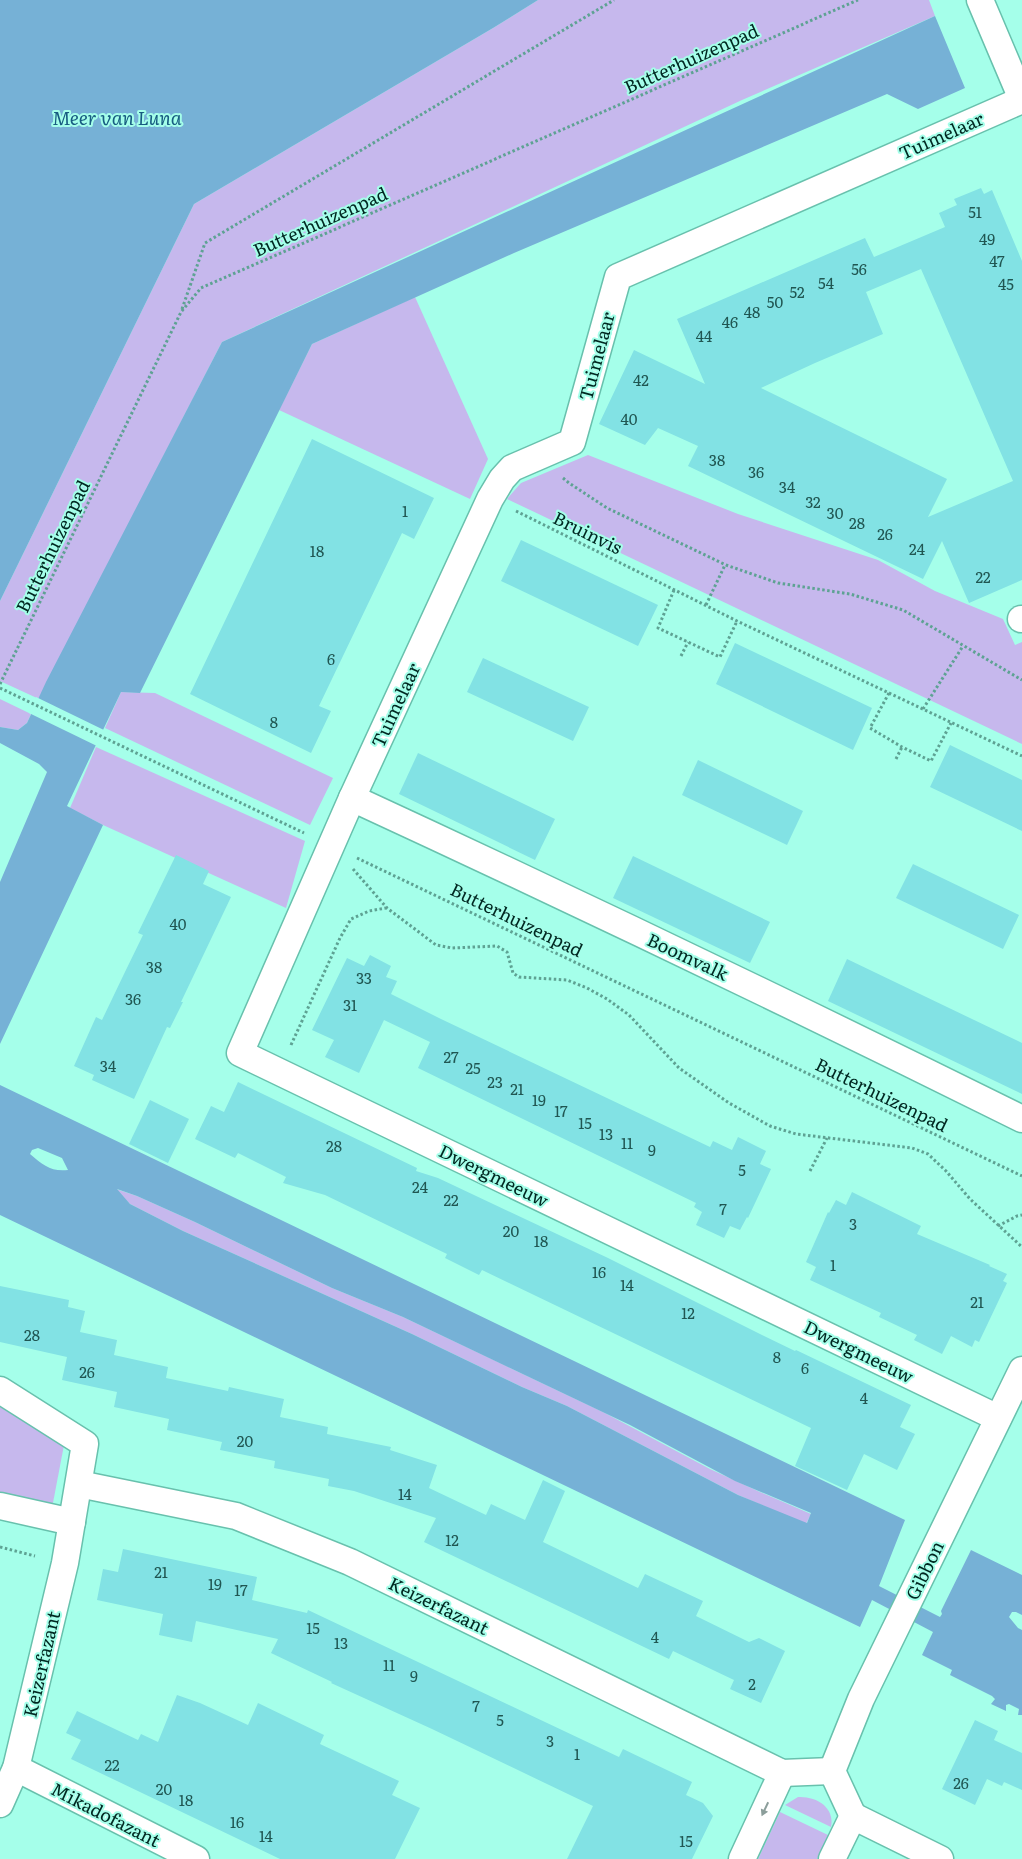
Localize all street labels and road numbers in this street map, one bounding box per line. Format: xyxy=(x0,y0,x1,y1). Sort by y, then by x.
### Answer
street label: Butterhuizenpad xyxy=(619,16,763,100)
street label: Tuimelaar xyxy=(894,104,988,166)
street label: Butterhuizenpad xyxy=(248,179,392,263)
street label: Tuimelaar xyxy=(571,308,621,403)
street label: Butterhuizenpad xyxy=(8,475,96,617)
street label: Bruinvis xyxy=(549,504,627,560)
street label: Tuimelaar xyxy=(364,658,427,752)
street label: Butterhuizenpad xyxy=(446,875,588,963)
street label: Boomvalk xyxy=(643,925,734,987)
street label: Butterhuizenpad xyxy=(811,1050,953,1138)
street label: Dwergmeeuw xyxy=(435,1137,554,1213)
street label: Dwergmeeuw xyxy=(800,1313,919,1389)
street label: Gibbon xyxy=(898,1536,950,1604)
street label: Keizerfazant xyxy=(384,1569,494,1641)
street label: Keizerfazant xyxy=(16,1607,67,1720)
street label: Mikadofazant xyxy=(47,1775,166,1853)

